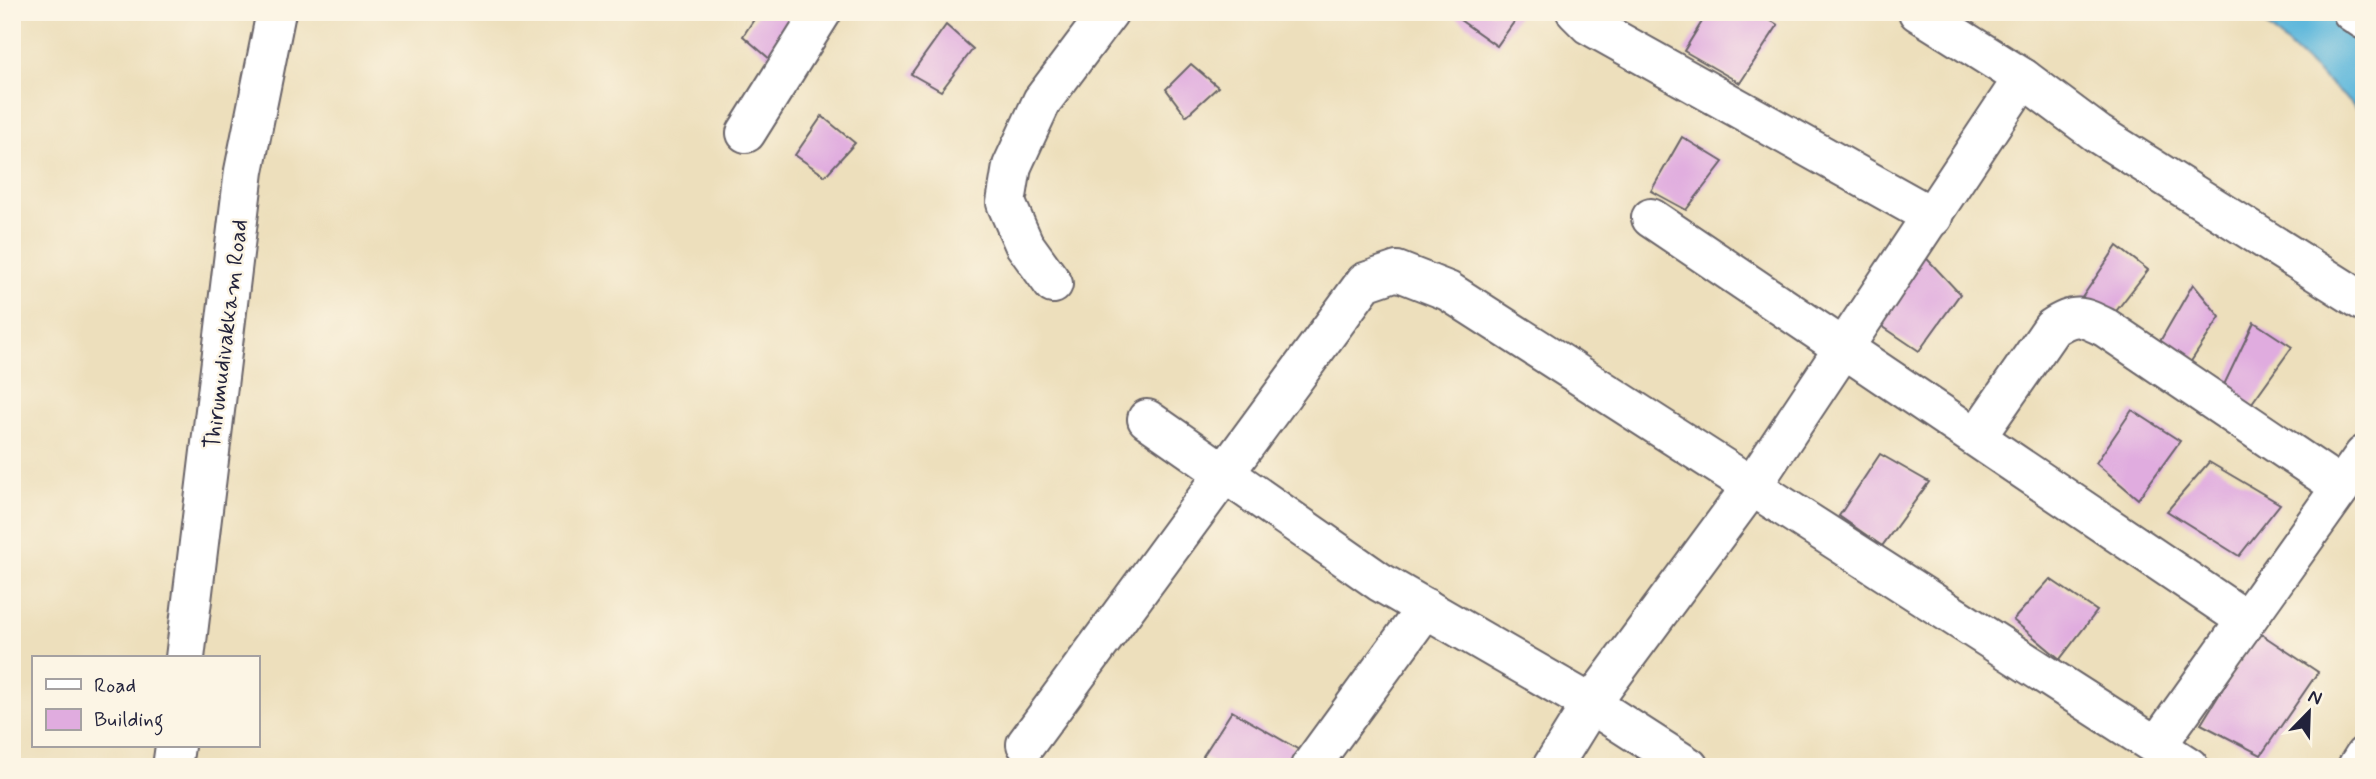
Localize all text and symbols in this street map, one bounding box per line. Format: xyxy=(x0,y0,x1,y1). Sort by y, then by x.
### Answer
street label: Thirumudivakkam Road xyxy=(198,218,256,451)
legend xyxy=(32,656,259,748)
text: Road xyxy=(94,672,136,700)
north arrow xyxy=(2274,678,2344,748)
text: N xyxy=(2304,684,2326,712)
text: Building xyxy=(94,706,164,736)

